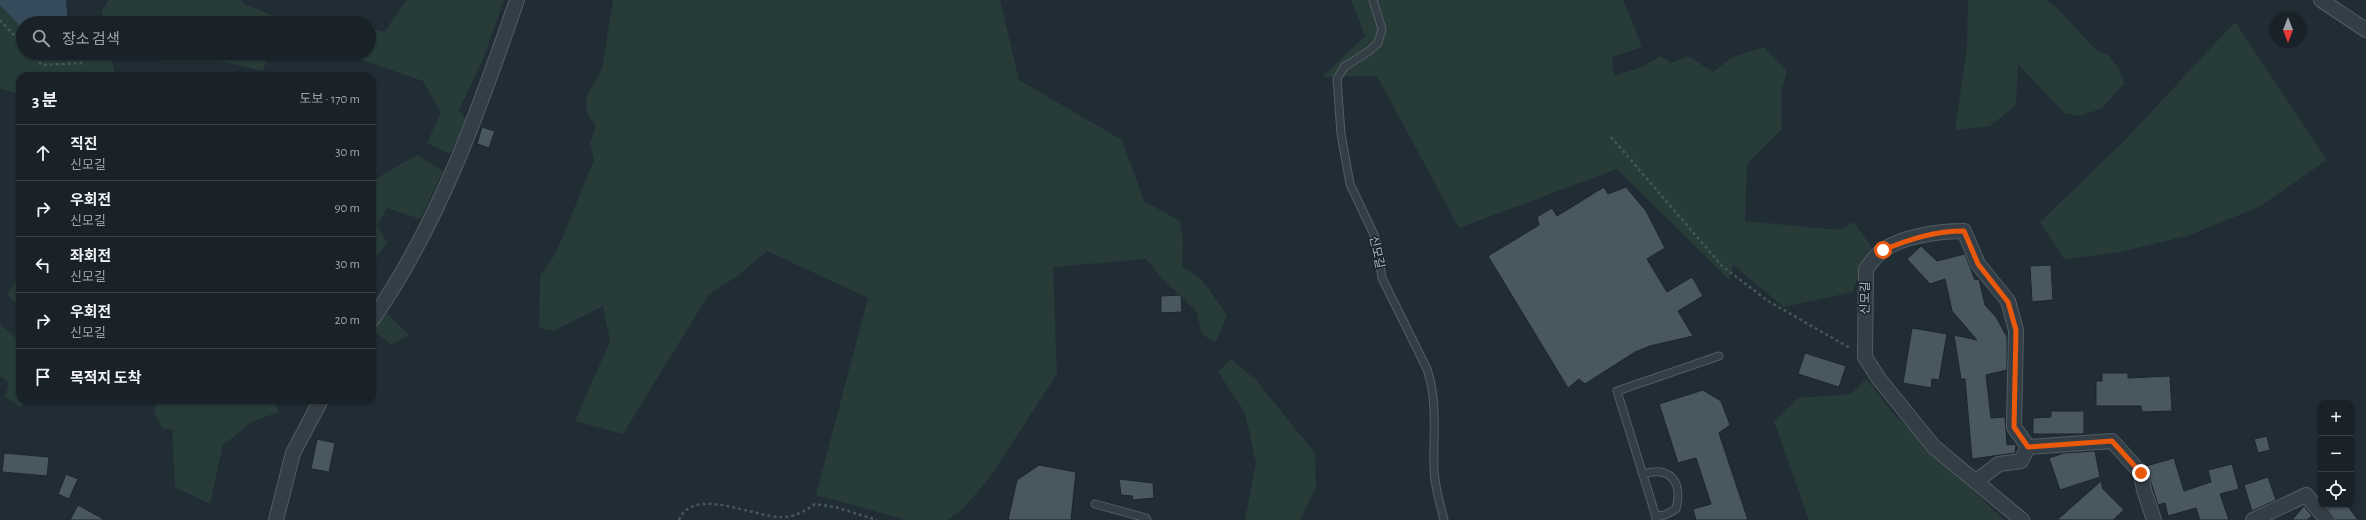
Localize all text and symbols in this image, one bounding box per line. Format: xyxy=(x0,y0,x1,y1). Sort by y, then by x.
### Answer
north arrow xyxy=(2270,12,2306,48)
search box xyxy=(16,16,376,60)
icon: search xyxy=(30,27,52,49)
text: 장소 검색 xyxy=(62,32,120,47)
text: 3 분 xyxy=(32,92,58,109)
text: 도보 · 170 m xyxy=(300,93,360,106)
text: 직진 xyxy=(70,137,98,152)
icon: ahead xyxy=(32,142,54,164)
text: 30 m xyxy=(335,146,360,159)
text: 신모길 xyxy=(70,159,106,172)
text: 우회전 xyxy=(70,193,111,208)
icon: right xyxy=(32,198,54,220)
text: 90 m xyxy=(334,202,360,215)
text: 신모길 xyxy=(70,215,106,228)
street label: 신모길 xyxy=(1368,235,1386,269)
route start xyxy=(1874,241,1892,259)
text: 좌회전 xyxy=(70,249,111,264)
icon: left xyxy=(32,254,54,276)
text: 30 m xyxy=(335,258,360,271)
text: 신모길 xyxy=(70,271,106,284)
street label: 신모길 xyxy=(1859,281,1871,315)
text: 우회전 xyxy=(70,305,111,320)
icon: right xyxy=(32,310,54,332)
text: 20 m xyxy=(335,314,360,327)
text: 신모길 xyxy=(70,327,106,340)
icon: arrive xyxy=(32,366,54,388)
text: 목적지 도착 xyxy=(70,371,141,386)
map controls xyxy=(2318,400,2354,508)
button: + xyxy=(2318,400,2354,436)
button: − xyxy=(2318,436,2354,472)
route end xyxy=(2132,464,2150,482)
button: locate xyxy=(2318,472,2354,508)

